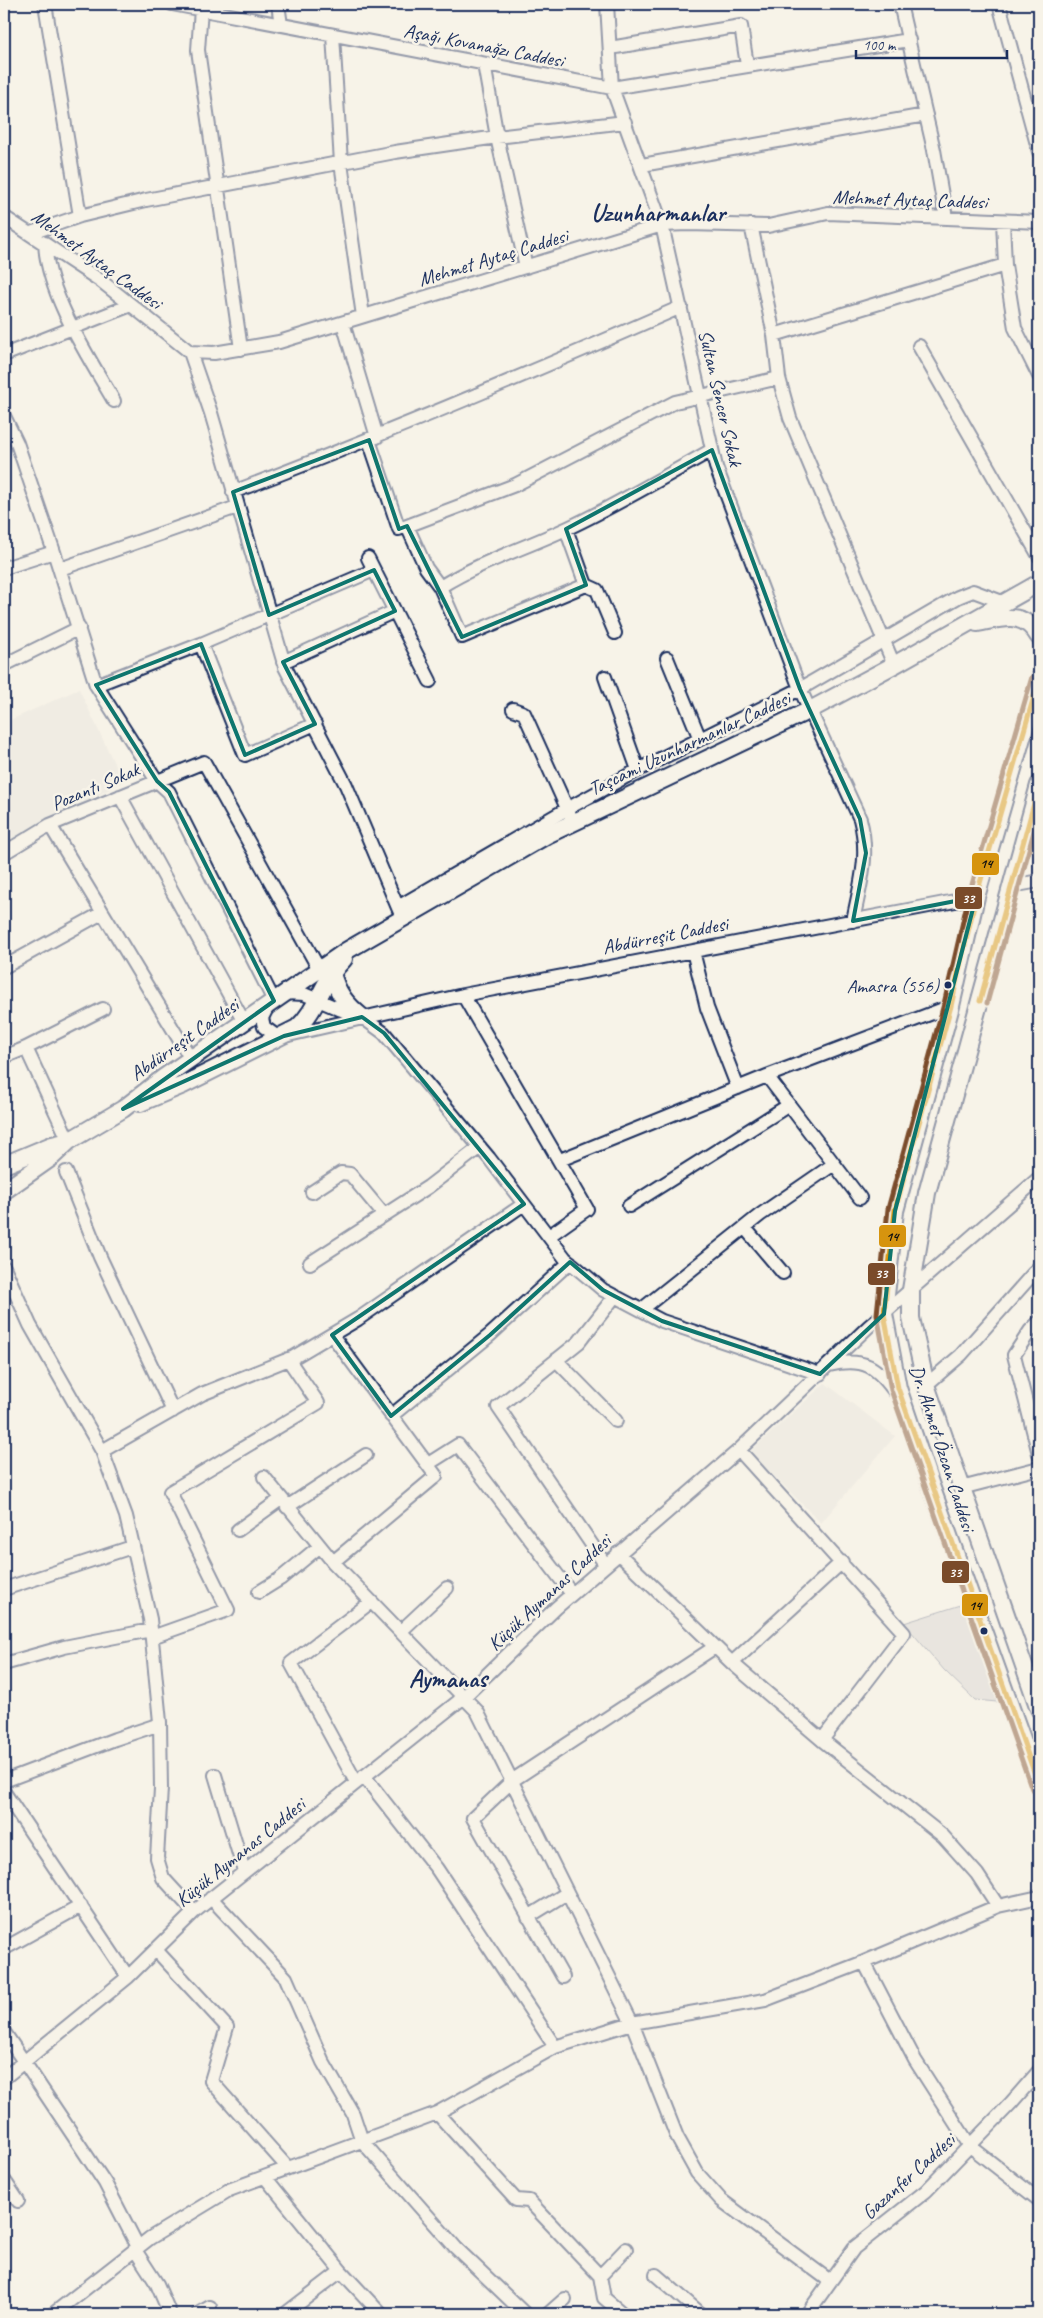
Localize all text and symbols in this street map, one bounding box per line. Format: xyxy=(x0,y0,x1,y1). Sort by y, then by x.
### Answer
street label: Aşağı Kovanağzı Caddesi xyxy=(402,18,568,74)
scale bar xyxy=(856,28,1007,60)
text: 100 m xyxy=(863,36,897,55)
street label: Mehmet Aytaç Caddesi xyxy=(832,184,990,215)
district label: Uzunharmanlar xyxy=(591,197,728,229)
street label: Mehmet Aytaç Caddesi xyxy=(27,204,168,316)
street label: Mehmet Aytaç Caddesi xyxy=(415,222,573,292)
street label: Sultan Sencer Sokak xyxy=(693,328,749,470)
street label: Taşcami Uzunharmanlar Caddesi xyxy=(584,685,796,801)
street label: Pozantı Sokak xyxy=(47,756,145,816)
line badge: 14 xyxy=(971,852,1000,876)
text: 14 xyxy=(980,855,994,872)
line badge: 33 xyxy=(954,886,983,910)
text: 33 xyxy=(962,890,976,907)
street label: Abdürreşit Caddesi xyxy=(600,911,732,960)
place label: Amasra (556) xyxy=(847,974,941,998)
marker: Amasra (556) xyxy=(943,980,953,990)
street label: Abdürreşit Caddesi xyxy=(125,991,245,1086)
line badge: 14 xyxy=(878,1224,907,1248)
text: 14 xyxy=(886,1228,900,1245)
line badge: 33 xyxy=(867,1262,896,1286)
text: 33 xyxy=(875,1265,889,1282)
street label: Dr. Ahmet Özcan Caddesi xyxy=(904,1362,982,1537)
street label: Küçük Aymanas Caddesi xyxy=(482,1527,618,1656)
line badge: 33 xyxy=(941,1560,970,1584)
text: 33 xyxy=(949,1564,963,1581)
line badge: 14 xyxy=(961,1593,989,1617)
text: 14 xyxy=(969,1597,983,1614)
unlabelled marker xyxy=(979,1626,989,1636)
district label: Aymanas xyxy=(409,1663,489,1695)
street label: Küçük Aymanas Caddesi xyxy=(170,1791,312,1912)
street label: Gazanfer Caddesi xyxy=(856,2126,962,2225)

